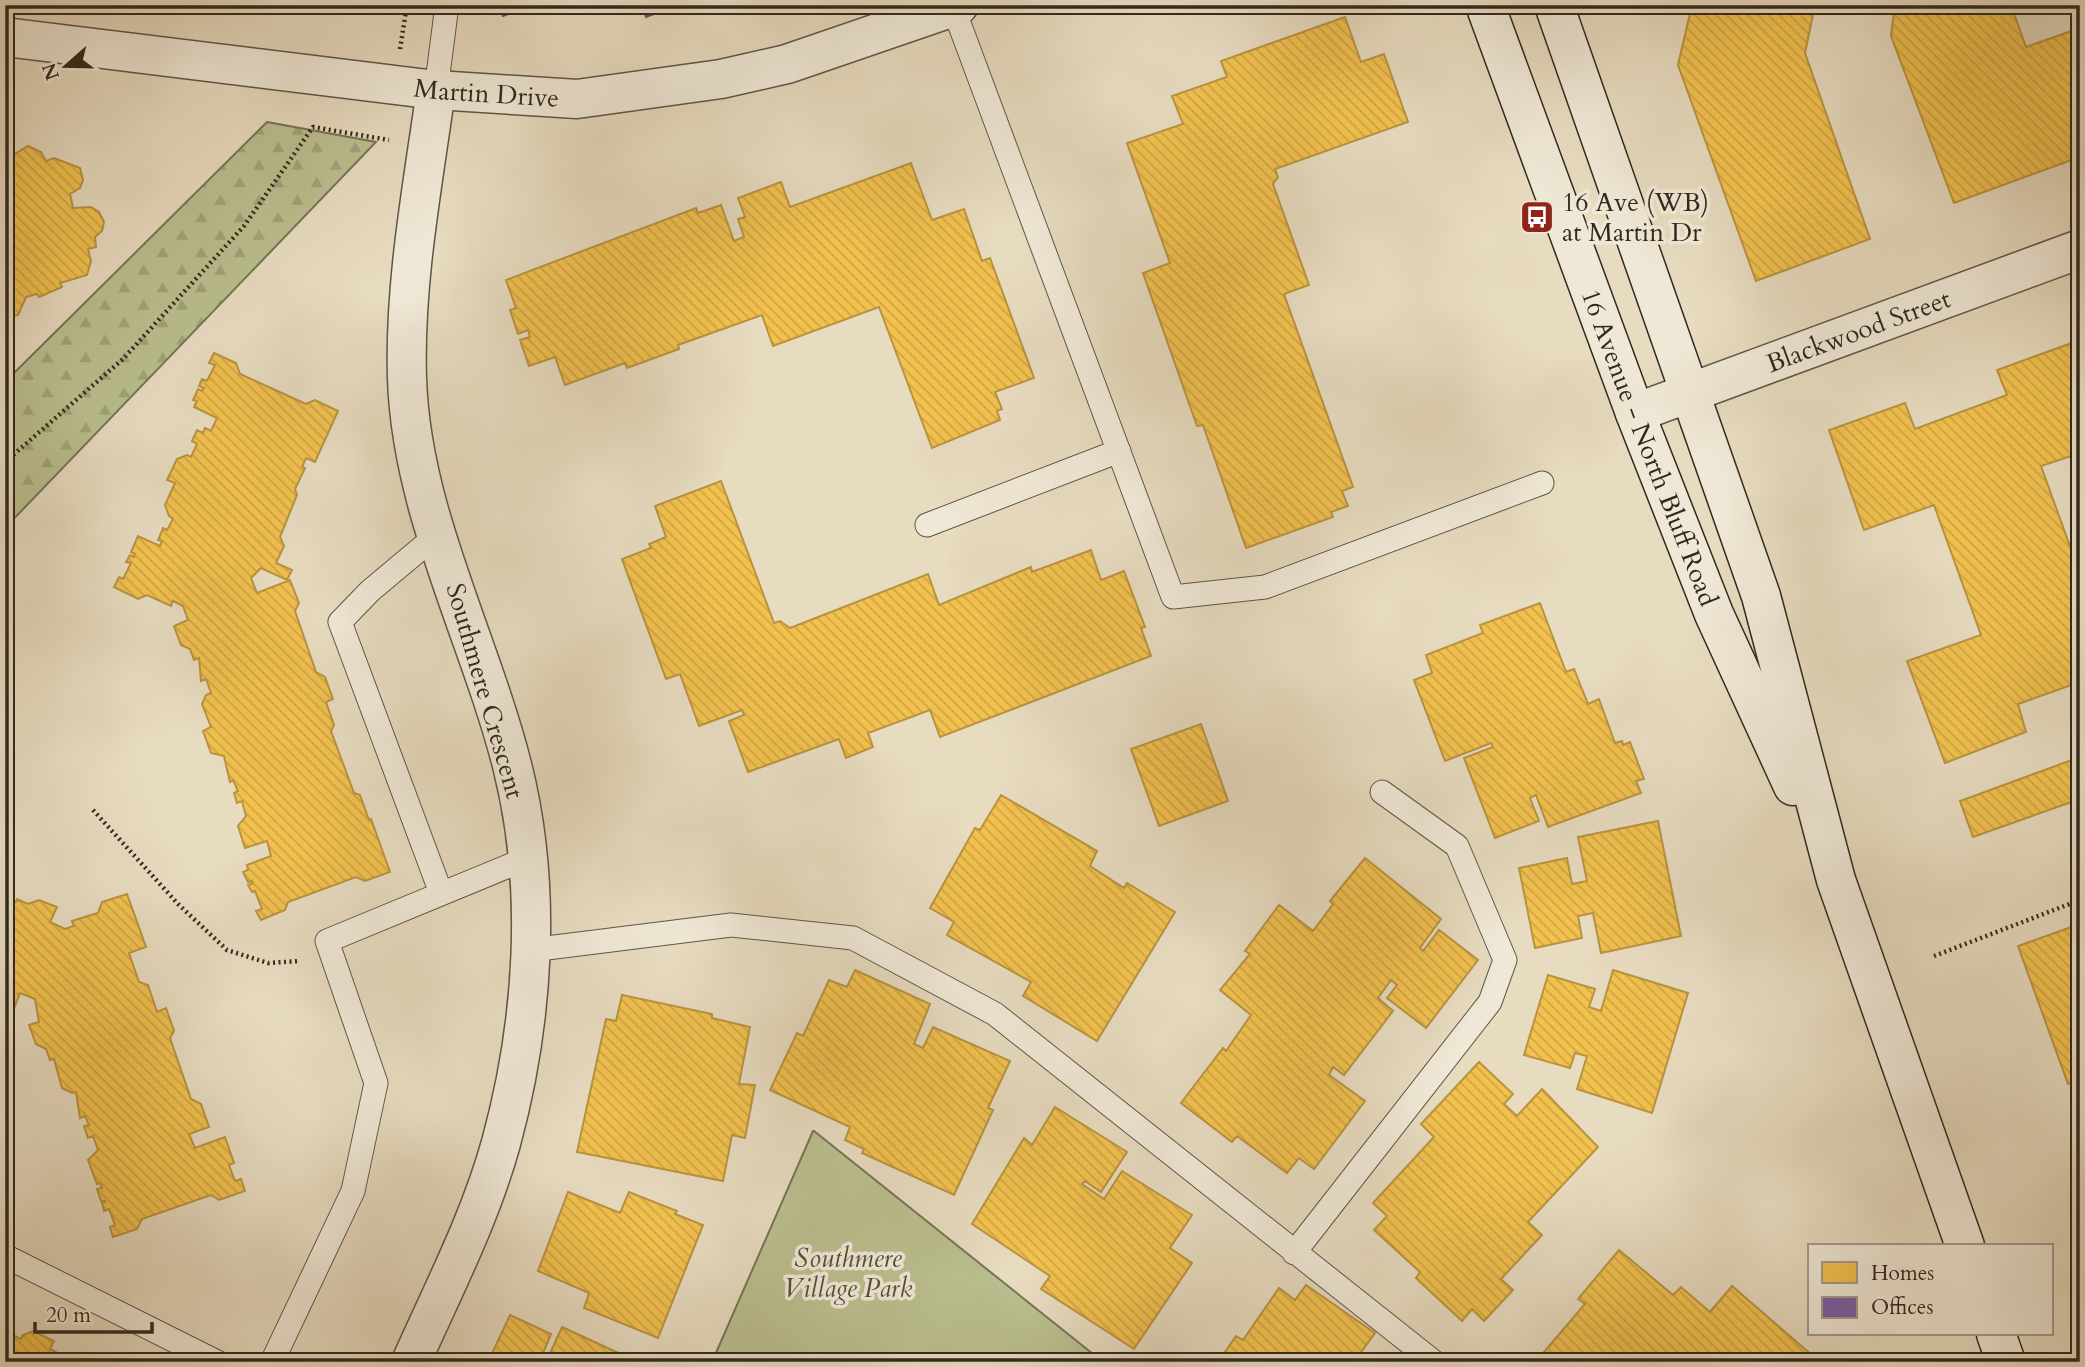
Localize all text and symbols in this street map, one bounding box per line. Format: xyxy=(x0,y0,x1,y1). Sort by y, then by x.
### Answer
north arrow xyxy=(32,32,102,102)
text: N xyxy=(36,59,66,84)
street label: Martin Drive xyxy=(412,70,560,115)
place label: 16 Ave (WB) at Martin Dr xyxy=(1562,185,1709,250)
bus stop icon: 16 Ave (WB) at Martin Dr xyxy=(1518,198,1556,236)
street label: Blackwood Street xyxy=(1761,281,1955,381)
street label: 16 Avenue - North Bluff Road xyxy=(1573,284,1727,611)
street label: Southmere Crescent xyxy=(438,579,532,803)
park label: Southmere Village Park xyxy=(784,1241,913,1306)
legend xyxy=(1808,1244,2054,1336)
text: Homes xyxy=(1871,1259,1934,1288)
scale bar xyxy=(35,1290,152,1334)
text: Offices xyxy=(1871,1293,1933,1322)
text: 20 m xyxy=(46,1301,91,1330)

